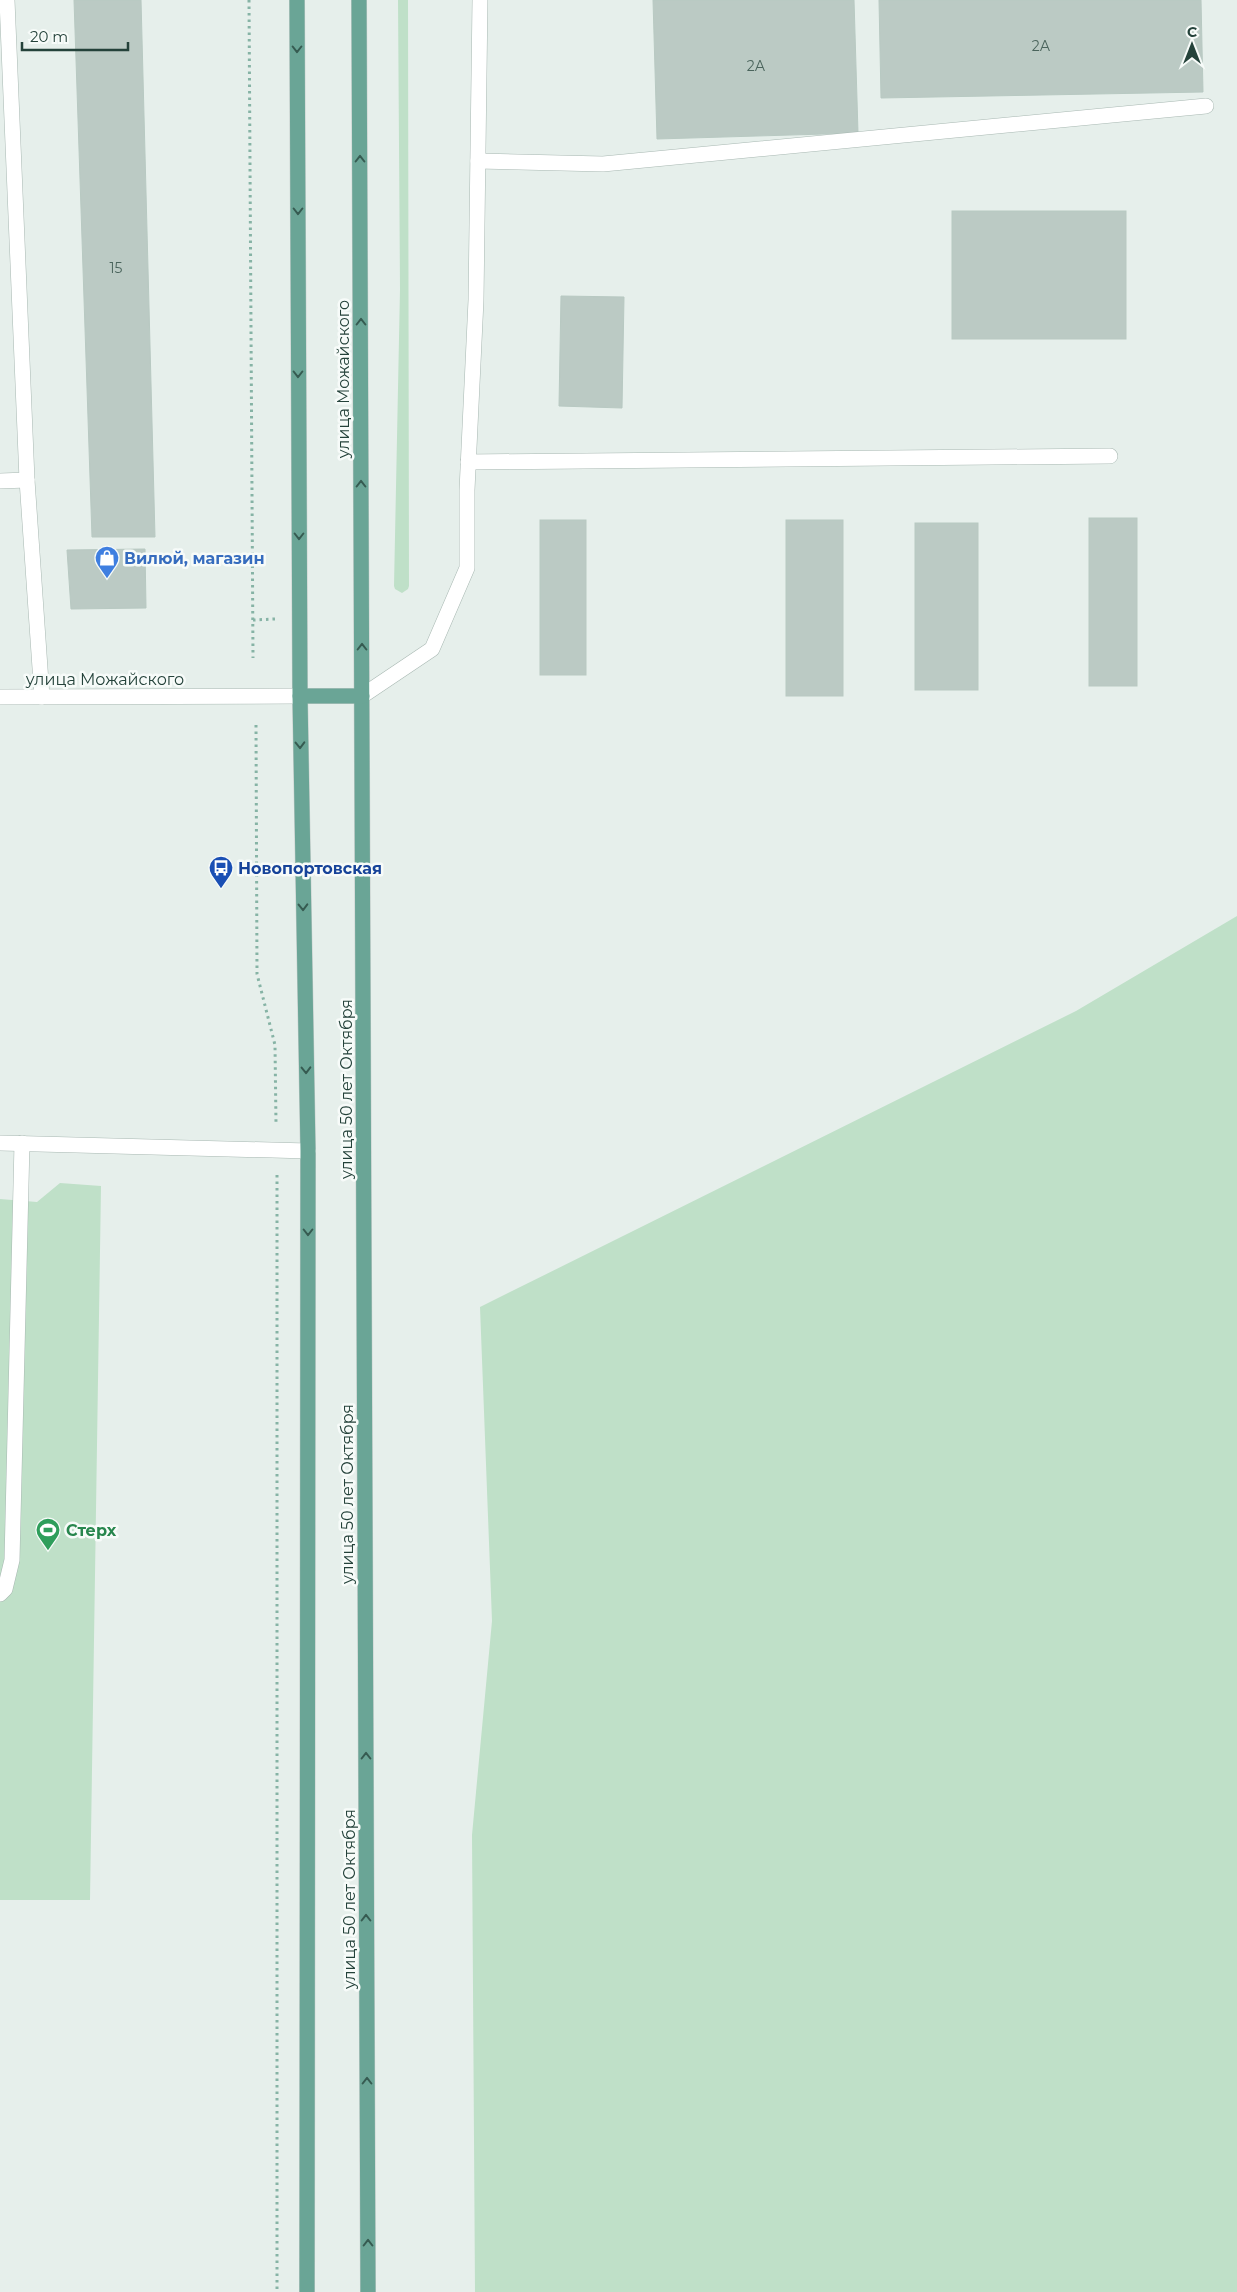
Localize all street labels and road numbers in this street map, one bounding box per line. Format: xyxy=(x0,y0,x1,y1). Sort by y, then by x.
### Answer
street label: улица Можайского xyxy=(334,300,353,459)
street label: улица Можайского xyxy=(25,670,184,689)
street label: улица 50 лет Октября xyxy=(337,999,356,1180)
street label: улица 50 лет Октября xyxy=(338,1404,357,1585)
street label: улица 50 лет Октября xyxy=(340,1809,359,1990)

